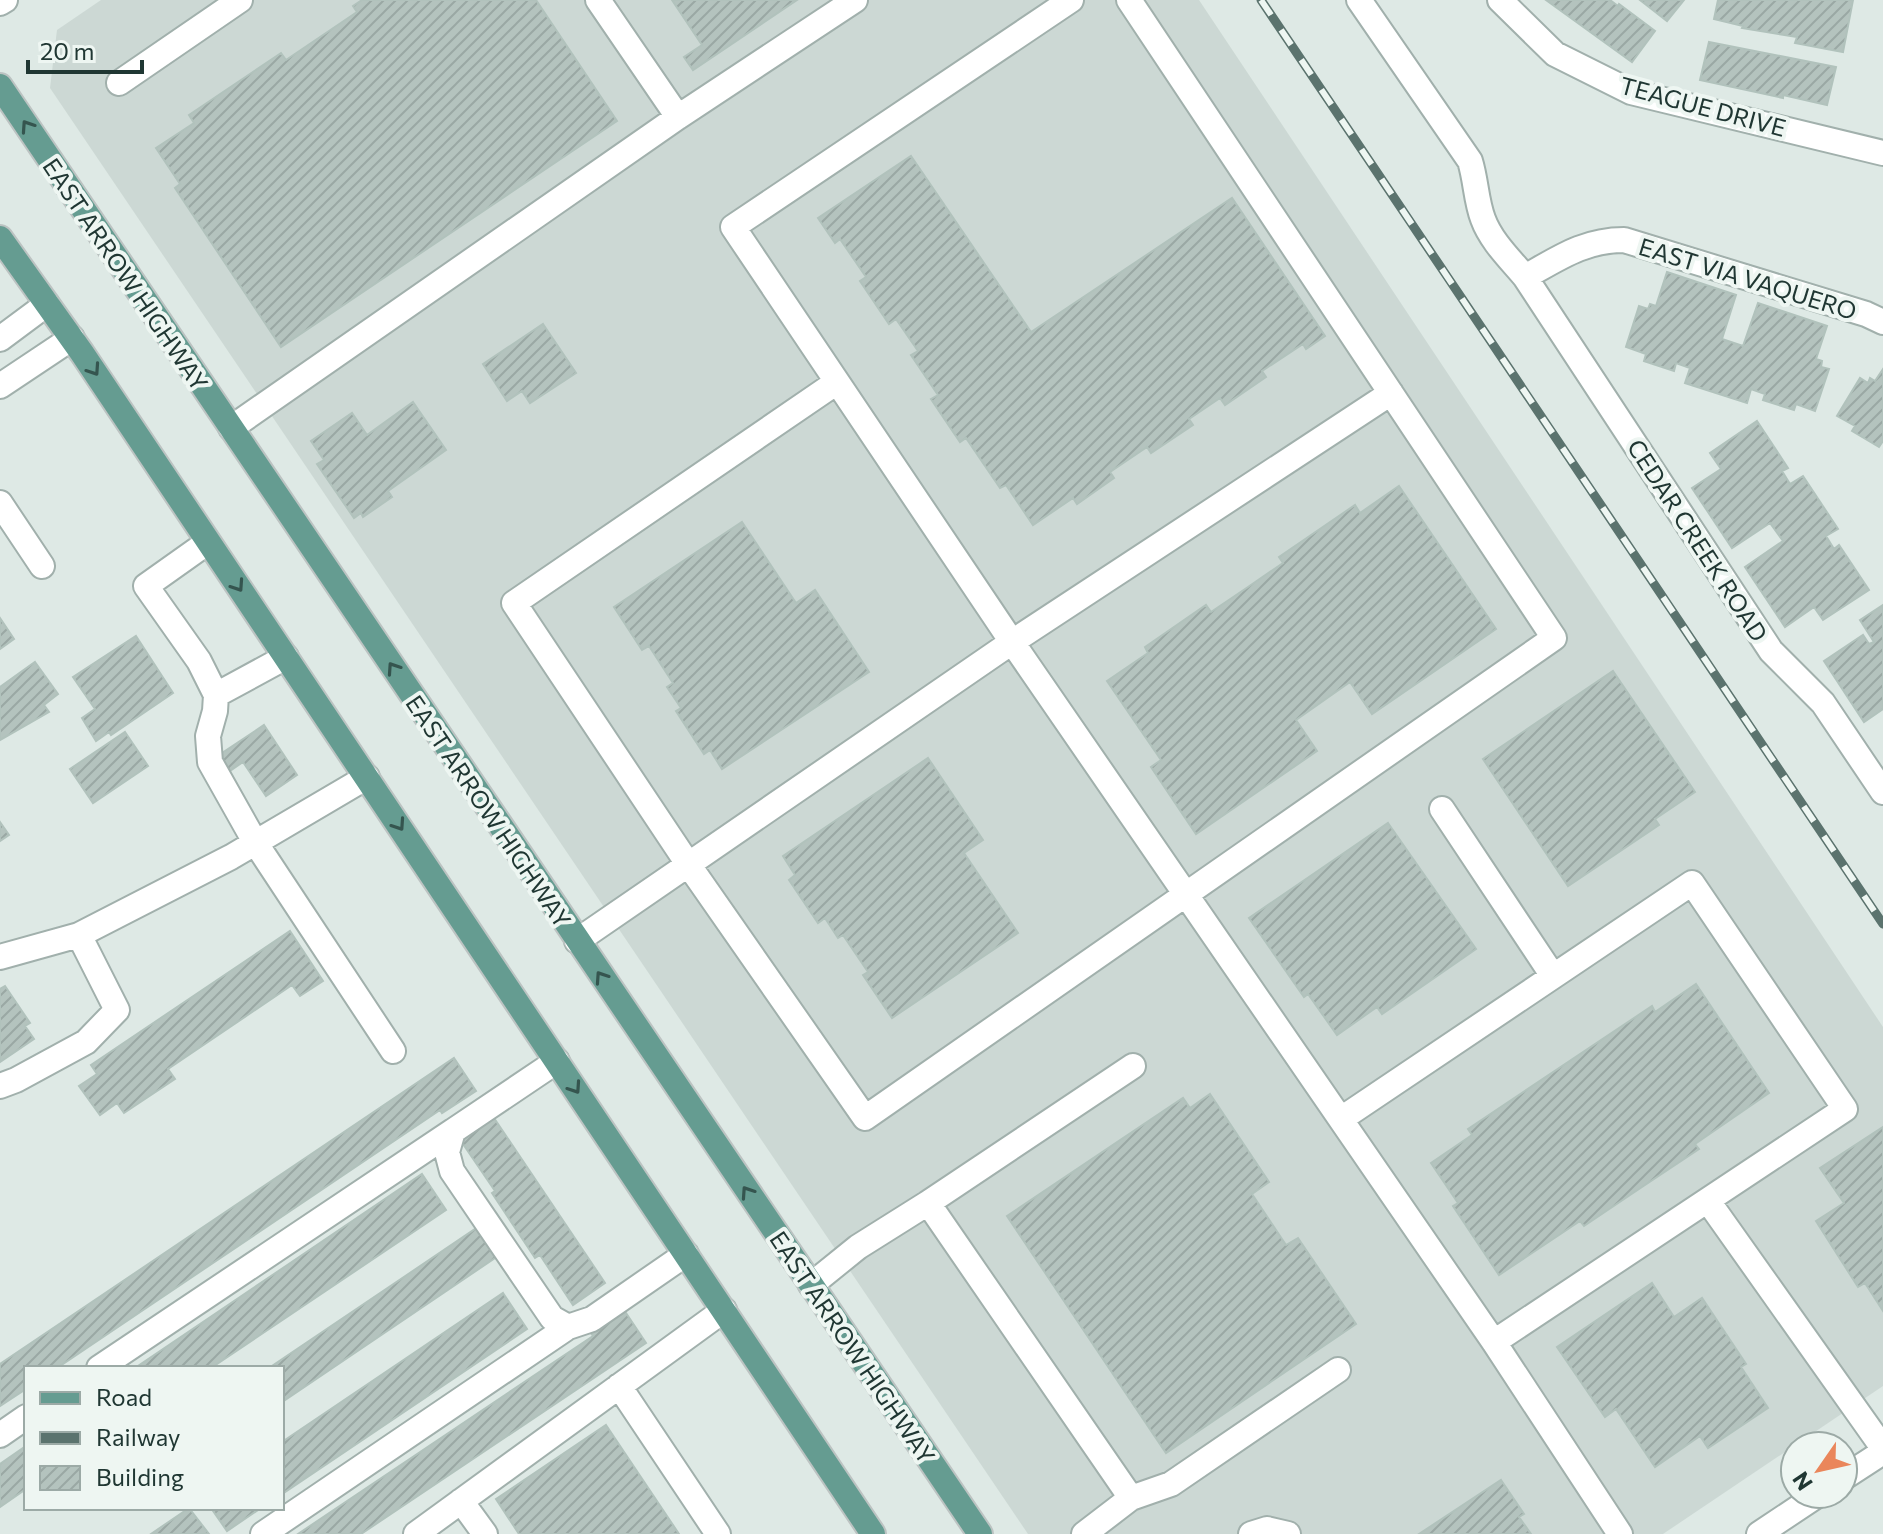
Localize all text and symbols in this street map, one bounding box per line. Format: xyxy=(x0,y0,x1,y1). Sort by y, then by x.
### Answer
scale bar xyxy=(28,24,142,74)
text: 20 m xyxy=(40,36,94,65)
street label: TEAGUE DRIVE xyxy=(1617,70,1789,142)
one-way arrow xyxy=(21,120,36,134)
street label: EAST ARROW HIGHWAY xyxy=(37,152,215,396)
street label: EAST VIA VAQUERO xyxy=(1636,231,1860,325)
one-way arrow xyxy=(84,361,99,376)
street label: CEDAR CREEK ROAD xyxy=(1622,433,1774,647)
one-way arrow xyxy=(228,578,243,592)
one-way arrow xyxy=(388,663,403,677)
street label: EAST ARROW HIGHWAY xyxy=(400,689,578,933)
one-way arrow xyxy=(389,816,404,831)
one-way arrow xyxy=(596,971,611,985)
one-way arrow xyxy=(565,1079,580,1093)
one-way arrow xyxy=(742,1186,757,1200)
street label: EAST ARROW HIGHWAY xyxy=(764,1225,942,1469)
legend xyxy=(24,1366,284,1510)
text: Road xyxy=(96,1382,152,1411)
text: Railway xyxy=(96,1422,181,1451)
north arrow xyxy=(1779,1430,1859,1510)
text: Building xyxy=(96,1462,184,1491)
text: N xyxy=(1786,1467,1818,1496)

